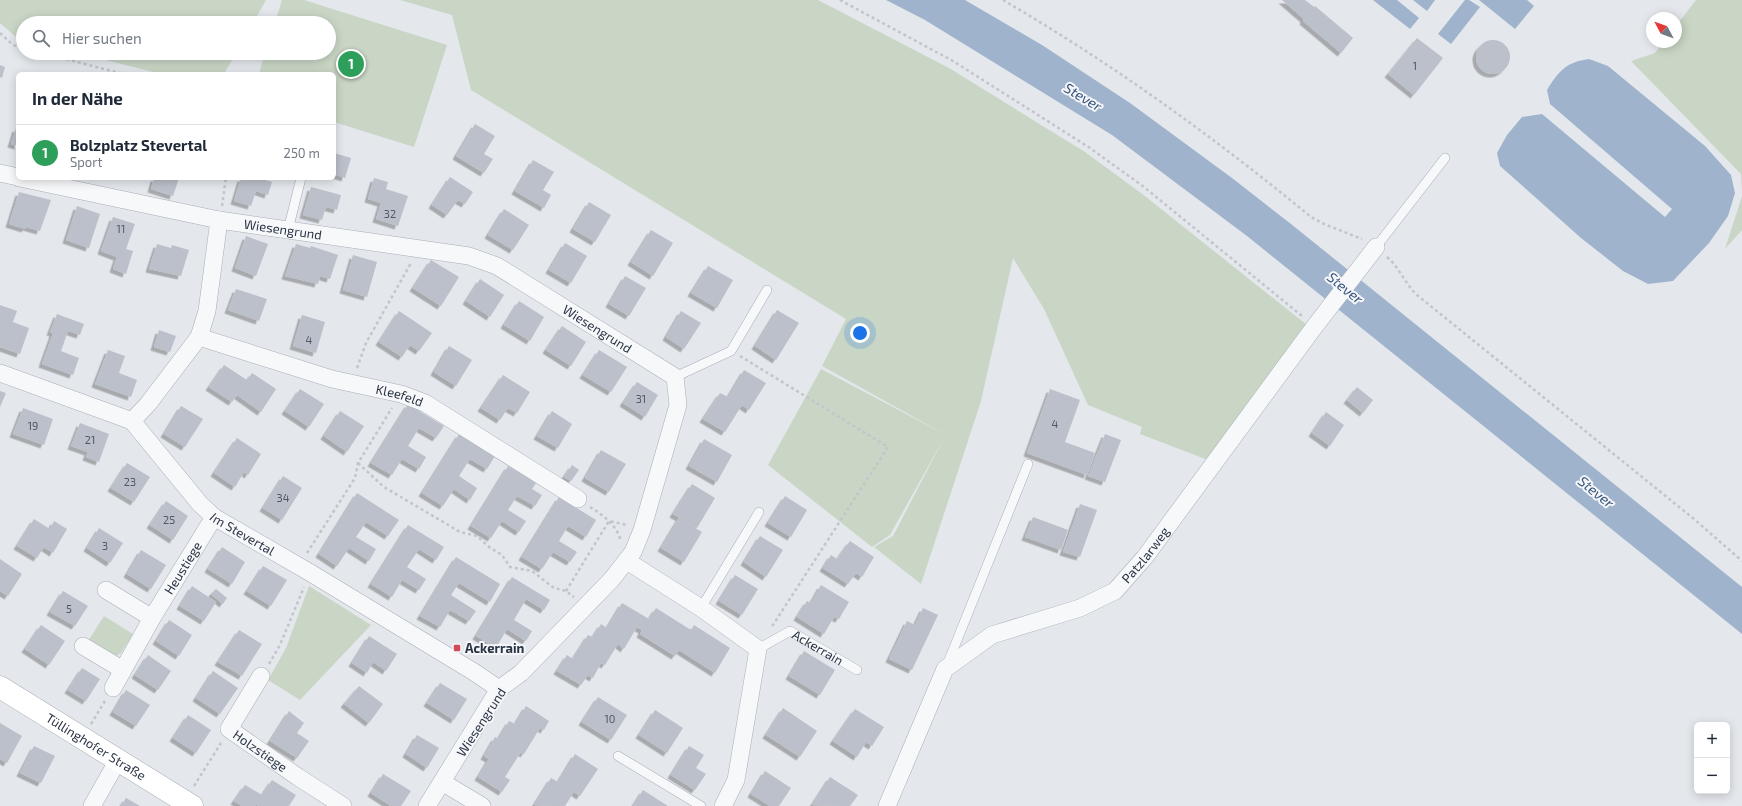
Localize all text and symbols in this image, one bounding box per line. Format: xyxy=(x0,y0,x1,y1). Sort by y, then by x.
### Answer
north arrow xyxy=(1646,12,1682,48)
search box xyxy=(16,16,336,60)
icon: search xyxy=(30,27,52,49)
text: Hier suchen xyxy=(62,29,142,47)
pin: 1 xyxy=(338,49,364,79)
house number: 1 xyxy=(1413,59,1417,72)
water label: Stever xyxy=(1061,79,1106,115)
text: In der Nähe xyxy=(32,88,123,108)
text: Bolzplatz Stevertal xyxy=(70,136,207,154)
text: 1 xyxy=(42,145,48,161)
text: 250 m xyxy=(284,145,320,161)
text: Sport xyxy=(70,154,102,170)
house number: 32 xyxy=(384,207,396,220)
street label: Wiesengrund xyxy=(243,216,323,243)
house number: 11 xyxy=(117,222,125,235)
water label: Stever xyxy=(1324,268,1367,307)
street label: Wiesengrund xyxy=(560,301,635,356)
your location xyxy=(850,323,870,343)
house number: 4 xyxy=(306,333,313,346)
street label: Kleefeld xyxy=(374,381,426,410)
house number: 31 xyxy=(636,392,646,405)
house number: 4 xyxy=(1052,417,1059,430)
house number: 19 xyxy=(28,419,38,432)
house number: 21 xyxy=(85,433,95,446)
water label: Stever xyxy=(1575,472,1618,511)
house number: 23 xyxy=(124,475,136,488)
house number: 34 xyxy=(277,491,290,504)
street label: Im Stevertal xyxy=(207,509,278,559)
house number: 25 xyxy=(163,513,175,526)
street label: Patzlarweg xyxy=(1118,524,1173,586)
street label: Heustiege xyxy=(161,538,205,597)
house number: 3 xyxy=(102,539,108,552)
house number: 5 xyxy=(66,602,72,615)
street label: Ackerrain xyxy=(790,626,846,668)
place label: Ackerrain xyxy=(465,640,525,656)
marker: Ackerrain xyxy=(452,643,462,653)
street label: Wiesengrund xyxy=(453,685,509,759)
street label: Tüllinghofer Straße xyxy=(43,710,149,784)
house number: 10 xyxy=(604,712,616,725)
map controls xyxy=(1694,722,1730,794)
button: + xyxy=(1694,722,1730,758)
street label: Holzstiege xyxy=(230,726,291,775)
button: − xyxy=(1694,758,1730,794)

